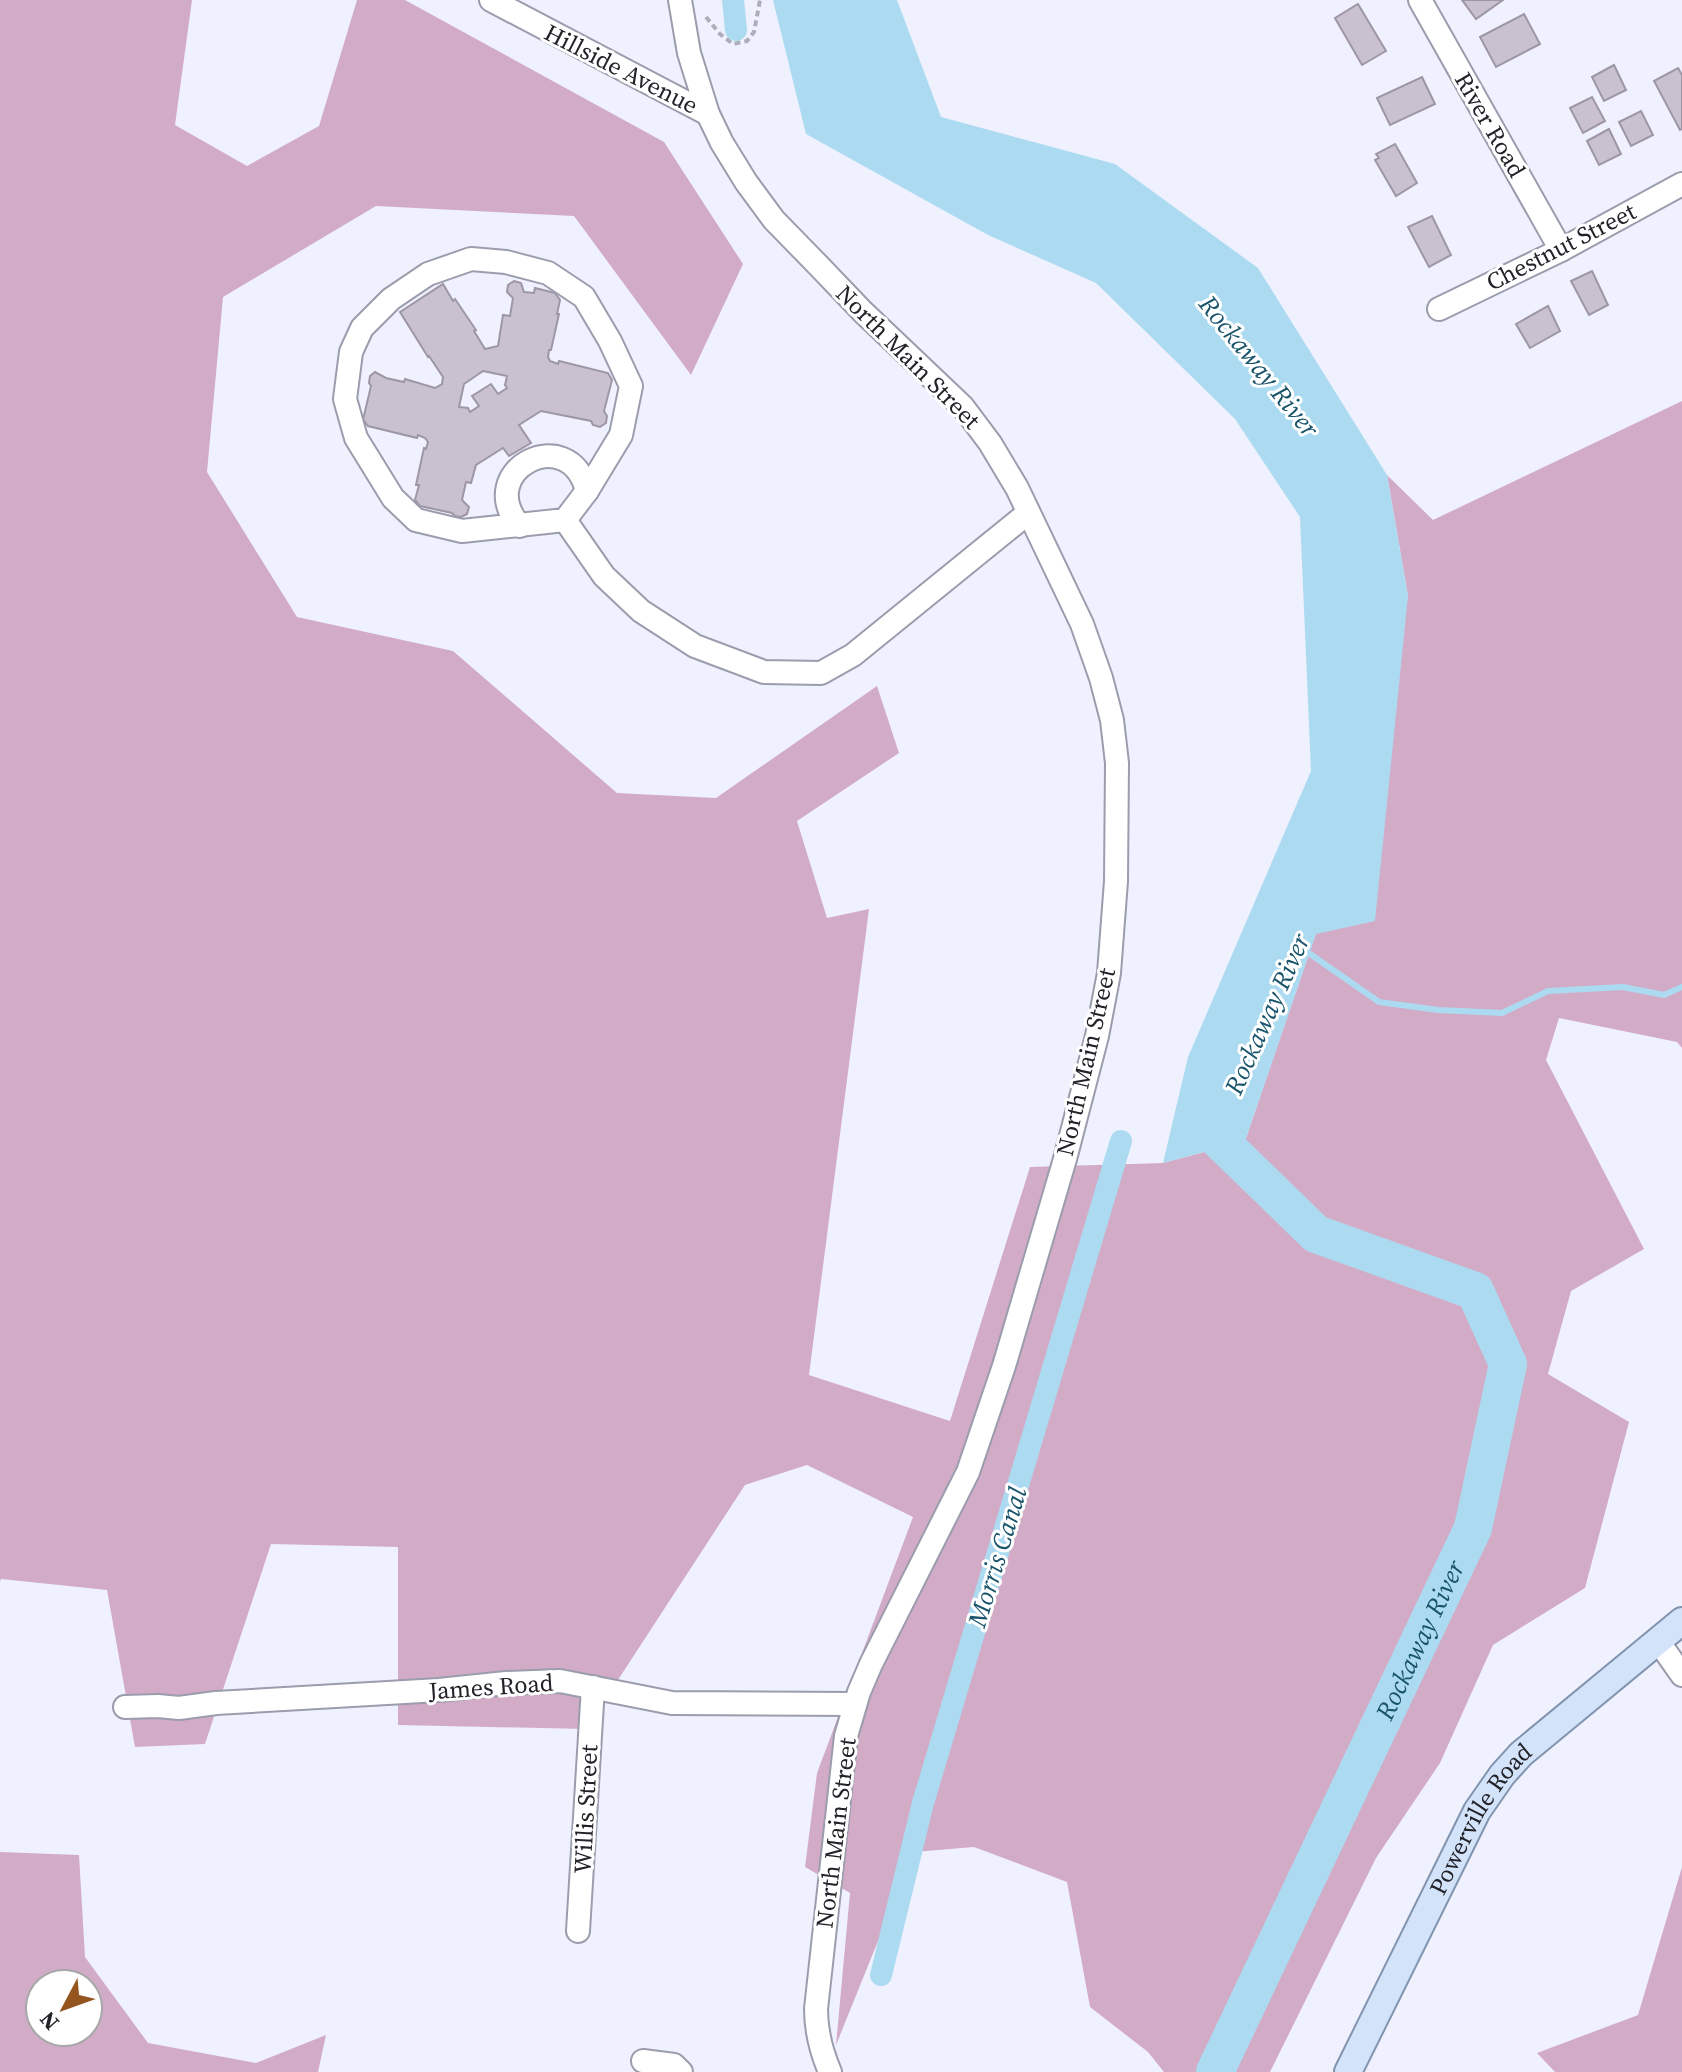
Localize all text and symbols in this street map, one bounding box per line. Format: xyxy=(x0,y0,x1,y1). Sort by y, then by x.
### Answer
street label: Hillside Avenue xyxy=(539,16,704,121)
street label: River Road xyxy=(1447,66,1534,184)
street label: Chestnut Street xyxy=(1480,195,1641,298)
street label: North Main Street xyxy=(829,277,988,436)
water label: Rockaway River xyxy=(1190,287,1328,445)
water label: Rockaway River xyxy=(1215,927,1319,1101)
street label: North Main Street xyxy=(1048,965,1123,1159)
water label: Morris Canal xyxy=(958,1482,1036,1632)
water label: Rockaway River xyxy=(1366,1554,1473,1727)
street label: James Road xyxy=(427,1666,555,1707)
street label: Powerville Road xyxy=(1421,1735,1539,1900)
street label: North Main Street xyxy=(807,1736,864,1930)
street label: Willis Street xyxy=(566,1743,605,1874)
north arrow xyxy=(24,1968,104,2048)
text: N xyxy=(32,2005,65,2037)

